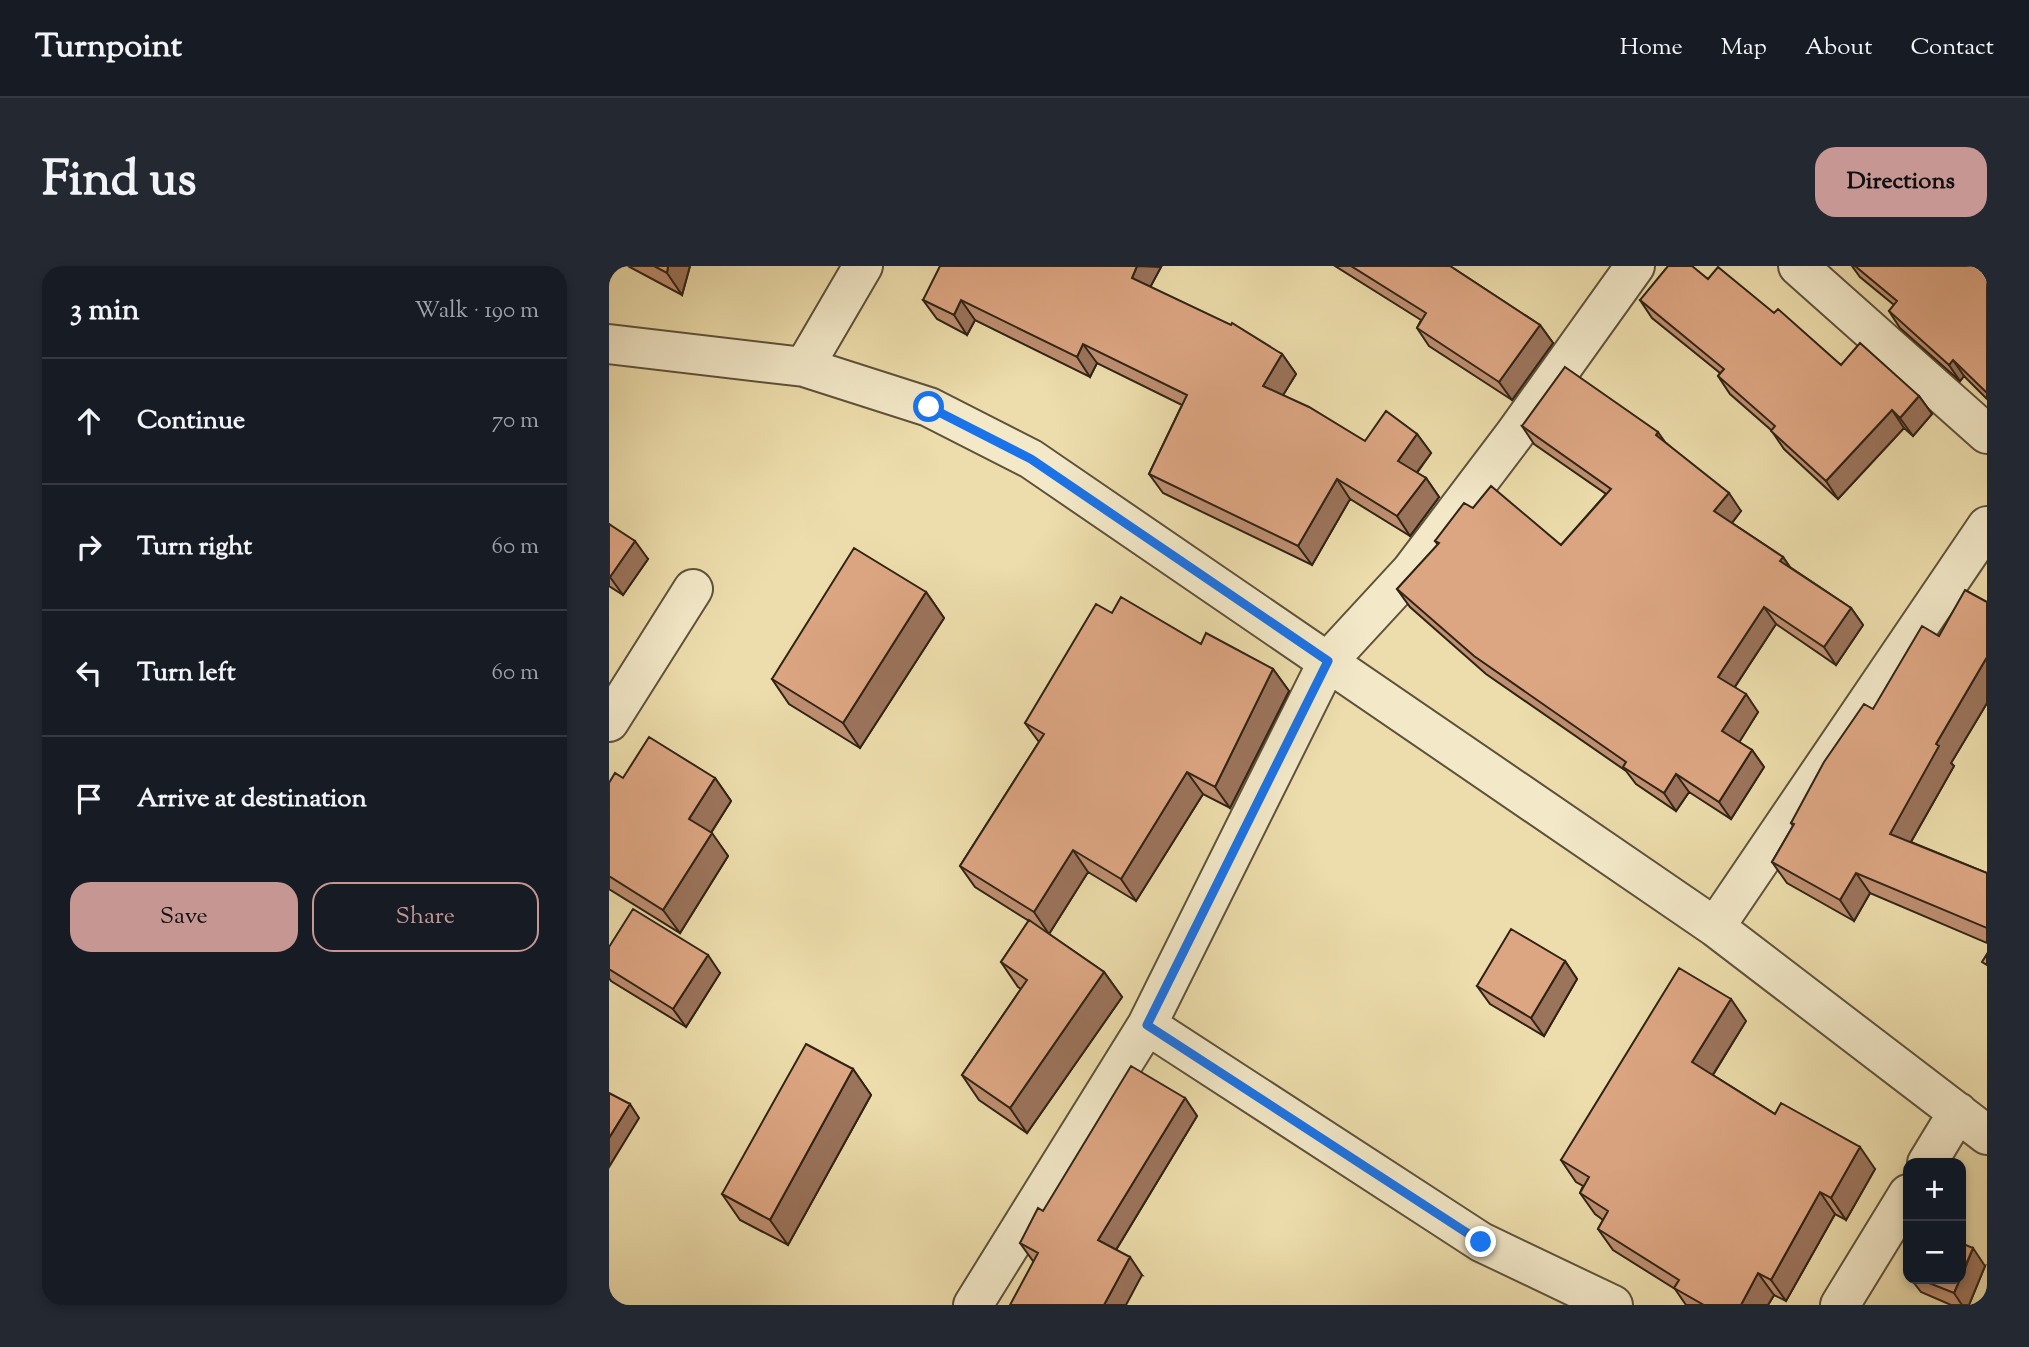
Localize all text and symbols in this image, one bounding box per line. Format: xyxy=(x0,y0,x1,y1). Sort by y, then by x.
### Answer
text: Turnpoint xyxy=(35,24,182,72)
text: Home xyxy=(1620,31,1683,65)
text: Map xyxy=(1721,31,1767,65)
text: About xyxy=(1805,31,1872,65)
text: Contact xyxy=(1910,31,1994,65)
text: Find us xyxy=(42,147,196,217)
button: Directions xyxy=(1815,147,1987,217)
text: 3 min xyxy=(70,290,140,333)
text: Walk · 190 m xyxy=(415,295,539,328)
route start xyxy=(913,391,944,422)
icon: ahead xyxy=(70,402,108,440)
text: Continue xyxy=(137,403,245,440)
text: 70 m xyxy=(492,405,539,438)
icon: right xyxy=(70,528,108,566)
text: Turn right xyxy=(137,529,252,566)
text: 60 m xyxy=(491,531,539,564)
icon: left xyxy=(70,654,108,692)
text: Turn left xyxy=(137,655,236,692)
text: 60 m xyxy=(491,657,539,690)
icon: arrive xyxy=(70,780,108,818)
text: Arrive at destination xyxy=(137,781,367,818)
button: Save xyxy=(70,882,298,952)
button: Share xyxy=(312,882,539,952)
map controls xyxy=(1903,1158,1966,1284)
button: + xyxy=(1903,1158,1966,1221)
button: − xyxy=(1903,1221,1966,1284)
route end xyxy=(1465,1226,1496,1257)

